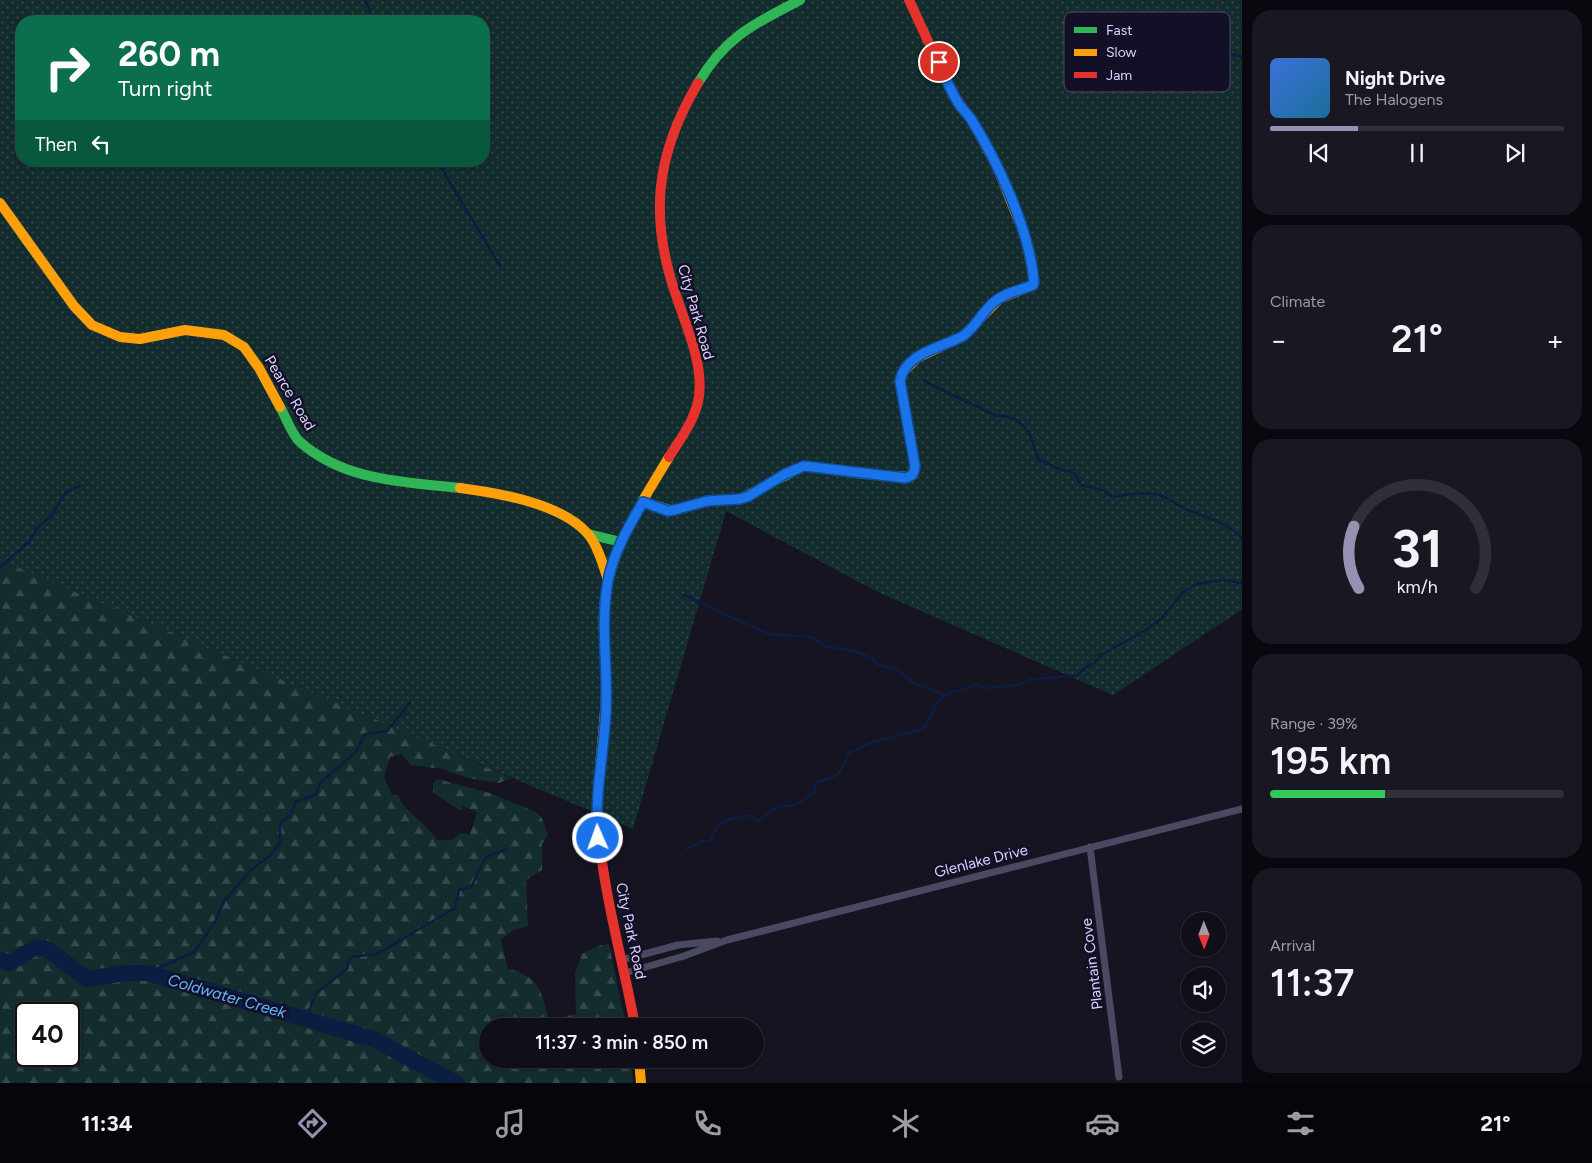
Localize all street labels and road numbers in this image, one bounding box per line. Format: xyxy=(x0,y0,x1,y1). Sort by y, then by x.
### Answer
street label: City Park Road xyxy=(674,262,718,362)
street label: Pearce Road xyxy=(261,352,319,434)
street label: Glenlake Drive xyxy=(932,841,1030,881)
street label: City Park Road xyxy=(612,881,650,981)
street label: Plantain Cove xyxy=(1077,917,1107,1011)

